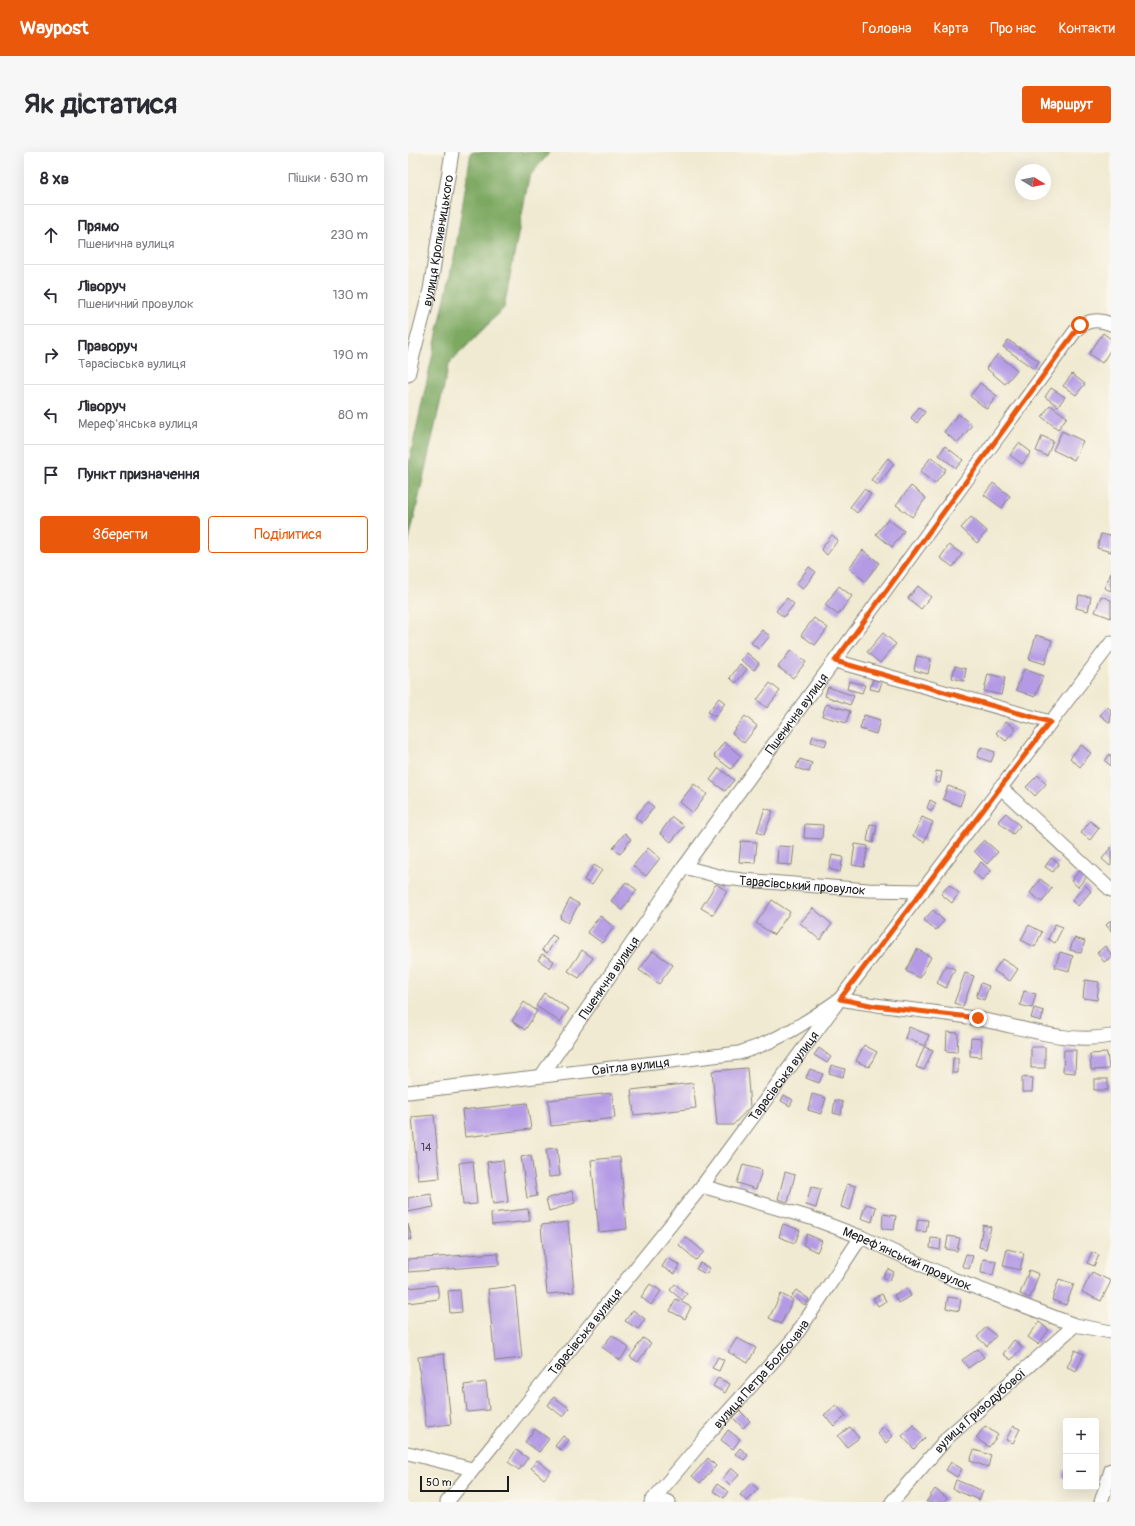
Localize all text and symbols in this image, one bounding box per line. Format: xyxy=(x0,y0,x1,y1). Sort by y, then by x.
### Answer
text: Waypost xyxy=(20,16,89,40)
text: Головна xyxy=(862,20,912,37)
text: Карта xyxy=(934,20,968,37)
text: Про нас xyxy=(990,20,1036,37)
text: Контакти xyxy=(1058,20,1115,37)
button: Маршрут xyxy=(1022,86,1111,123)
text: Як дістатися xyxy=(24,87,177,122)
north arrow xyxy=(1015,164,1051,200)
text: 8 хв xyxy=(40,168,69,189)
text: Пішки · 630 m xyxy=(288,170,368,186)
street label: вулиця Кропивницького xyxy=(419,174,457,308)
text: Прямо xyxy=(78,217,119,236)
icon: ahead xyxy=(40,224,62,246)
text: 230 m xyxy=(331,227,368,243)
text: Пшенична вулиця xyxy=(78,236,174,252)
text: Ліворуч xyxy=(78,277,126,296)
icon: left xyxy=(40,284,62,306)
text: 130 m xyxy=(332,287,368,303)
text: Пшеничний провулок xyxy=(78,296,194,312)
route start xyxy=(1071,316,1089,334)
text: Праворуч xyxy=(78,337,138,356)
icon: right xyxy=(40,344,62,366)
text: 190 m xyxy=(333,347,368,363)
text: Тарасівська вулиця xyxy=(78,356,186,372)
text: Ліворуч xyxy=(78,397,126,416)
icon: left xyxy=(40,404,62,426)
text: 80 m xyxy=(338,407,368,423)
text: Мереф'янська вулиця xyxy=(78,416,198,432)
icon: arrive xyxy=(40,464,62,486)
text: Пункт призначення xyxy=(78,465,199,484)
button: Зберегти xyxy=(40,516,200,553)
button: Поділитися xyxy=(208,516,368,553)
street label: Пшенична вулиця xyxy=(762,670,832,758)
street label: Тарасівський провулок xyxy=(738,873,867,899)
street label: Пшенична вулиця xyxy=(576,934,643,1023)
route end xyxy=(969,1009,987,1027)
street label: Тарасівська вулиця xyxy=(746,1028,823,1125)
street label: Світла вулиця xyxy=(591,1054,670,1079)
house number: 14 xyxy=(421,1141,432,1154)
street label: Мереф'янський провулок xyxy=(840,1224,974,1294)
street label: Тарасівська вулиця xyxy=(545,1285,625,1379)
street label: вулиця Петра Болбочана xyxy=(710,1317,813,1432)
street label: вулиця Гризодубової xyxy=(931,1365,1029,1457)
map controls xyxy=(1063,1418,1099,1490)
button: + xyxy=(1063,1418,1099,1454)
button: − xyxy=(1063,1454,1099,1490)
scale bar xyxy=(420,1474,509,1493)
text: 50 m xyxy=(426,1476,452,1489)

